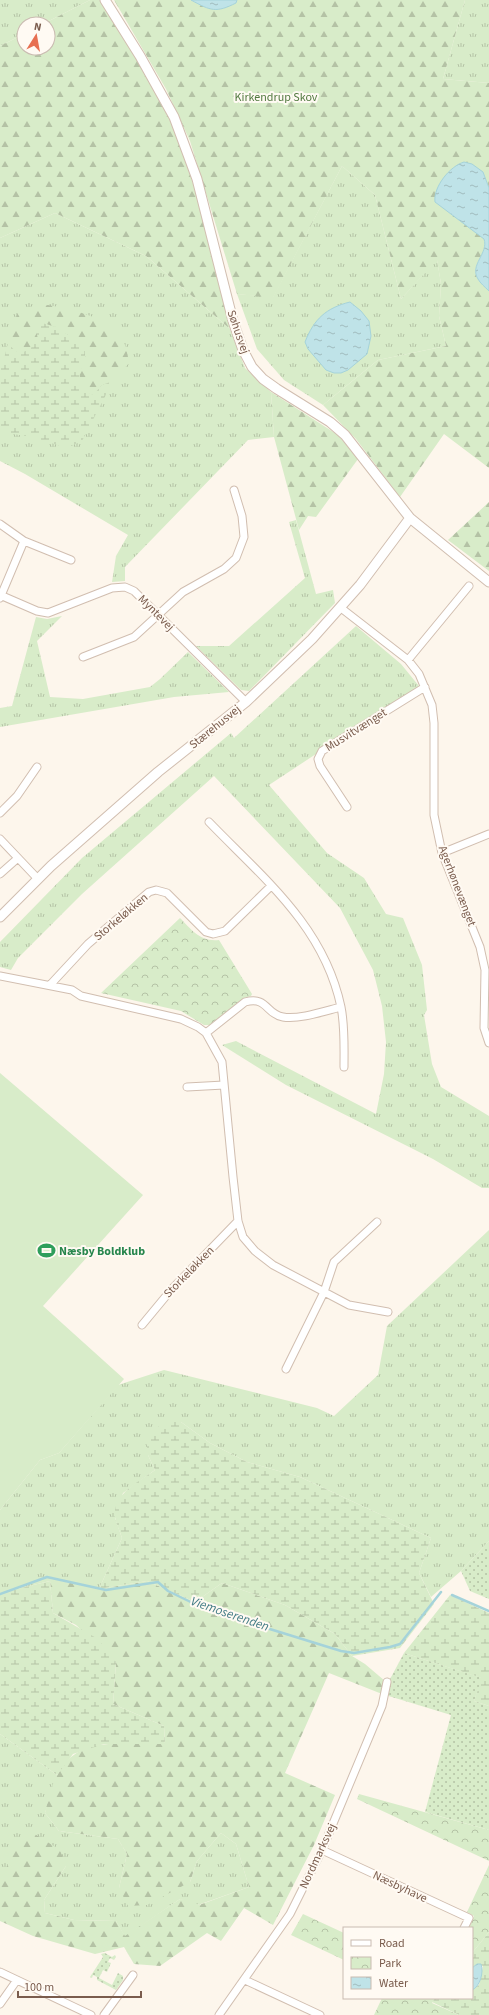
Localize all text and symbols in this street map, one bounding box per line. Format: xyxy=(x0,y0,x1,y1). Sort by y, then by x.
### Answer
north arrow xyxy=(16,16,56,56)
text: N xyxy=(33,19,43,35)
park label: Kirkendrup Skov xyxy=(235,89,318,106)
street label: Søhusvej xyxy=(223,308,253,356)
street label: Myntevej xyxy=(134,591,178,635)
street label: Stærehusvej xyxy=(186,701,244,753)
street label: Musvitvænget xyxy=(322,704,390,756)
street label: Agerhønevænget xyxy=(434,843,480,929)
street label: Storkeløkken xyxy=(90,889,152,945)
sports icon: Næsby Boldklub xyxy=(36,1241,56,1261)
street label: Storkeløkken xyxy=(160,1242,218,1302)
place label: Næsby Boldklub xyxy=(59,1243,145,1260)
water label: Viemoserenden xyxy=(188,1592,272,1636)
street label: Nordmarksvej xyxy=(295,1820,341,1892)
street label: Næsbyhave xyxy=(370,1867,430,1907)
legend xyxy=(343,1927,473,1999)
text: Road xyxy=(379,1935,405,1952)
text: Park xyxy=(379,1955,401,1972)
scale bar xyxy=(18,1973,141,1999)
text: Water xyxy=(379,1975,409,1992)
text: 100 m xyxy=(24,1979,54,1996)

